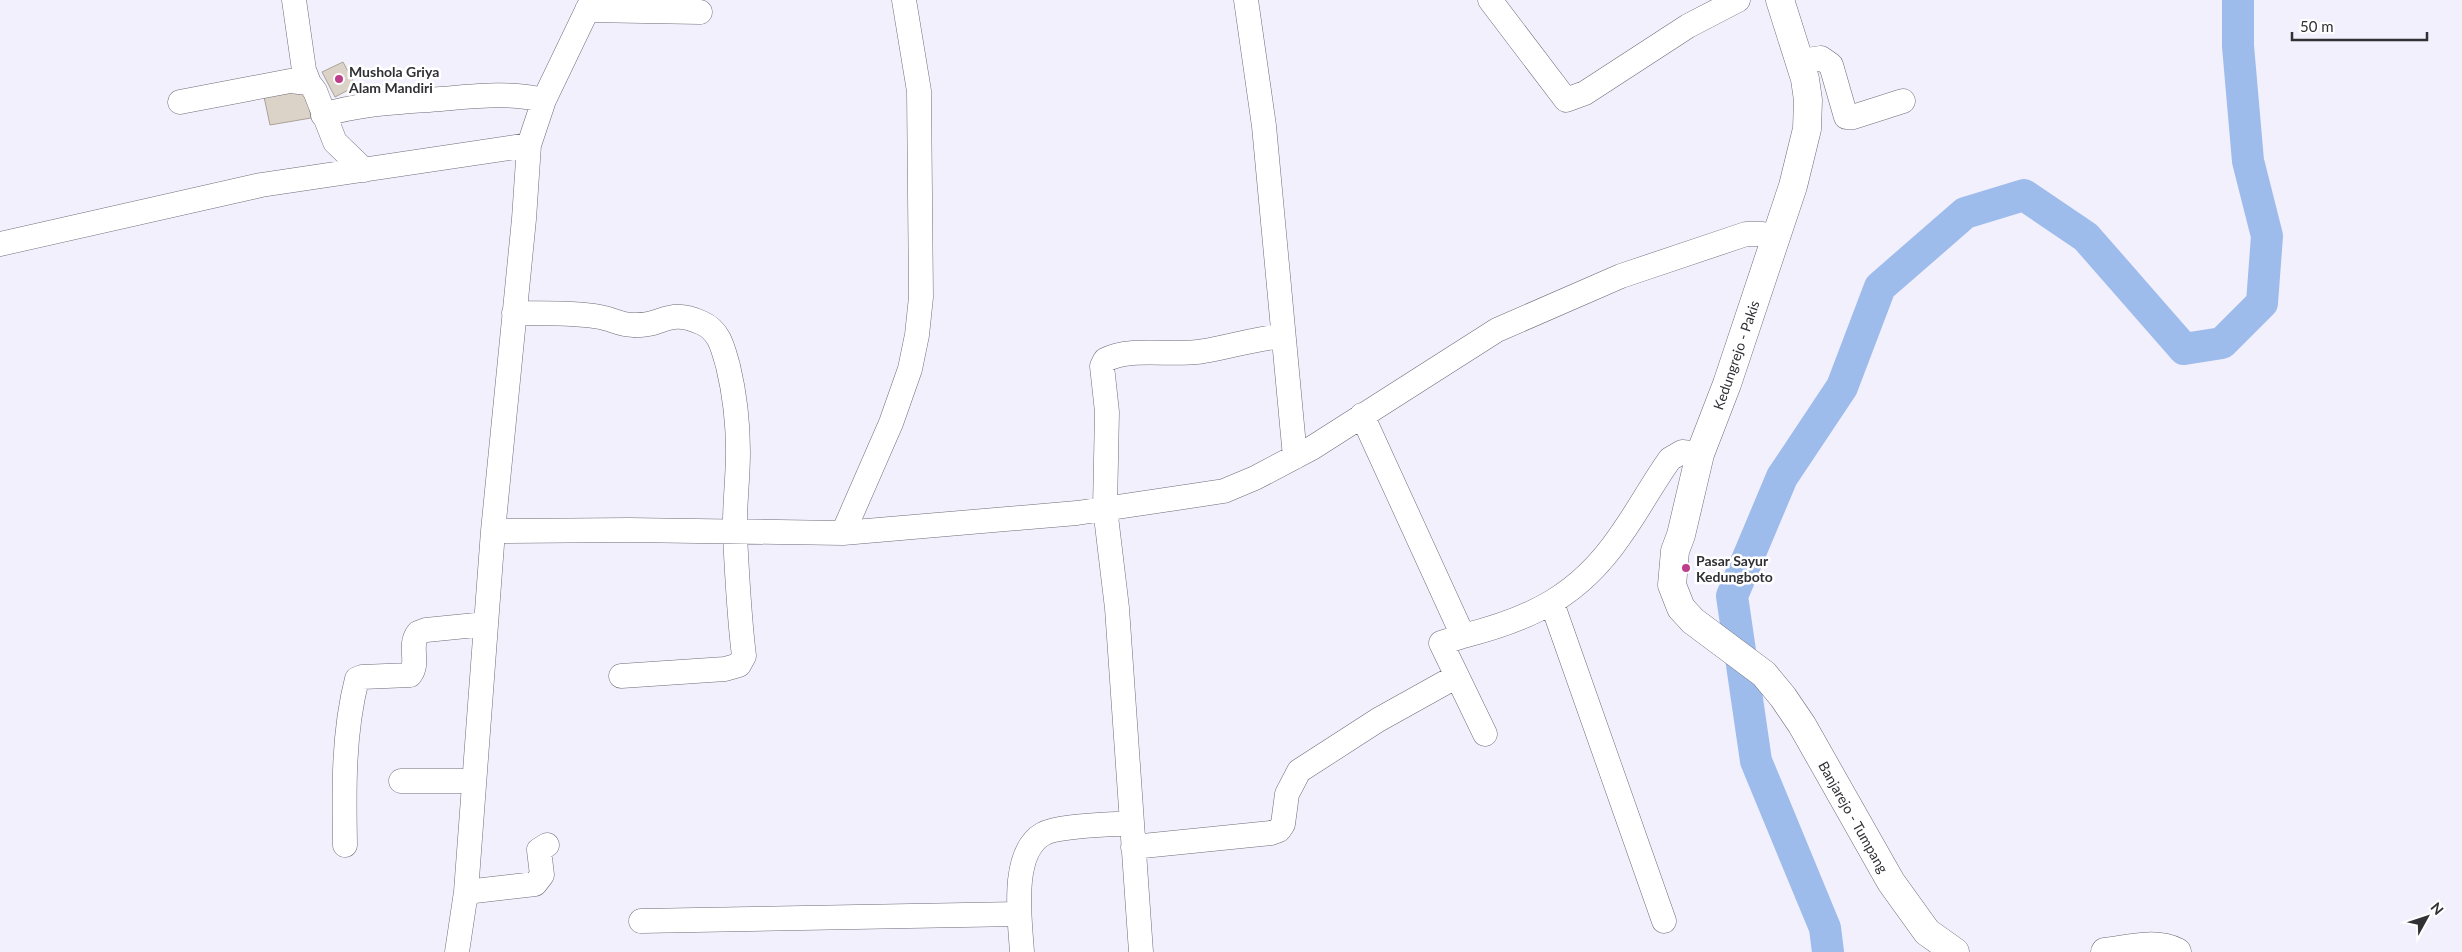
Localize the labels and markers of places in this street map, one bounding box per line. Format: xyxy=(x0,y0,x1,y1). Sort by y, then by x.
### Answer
place label: Mushola Griya Alam Mandiri xyxy=(348,63,439,96)
marker: Mushola Griya Alam Mandiri xyxy=(333,73,345,85)
place label: Pasar Sayur Kedungboto xyxy=(1696,552,1773,585)
marker: Pasar Sayur Kedungboto xyxy=(1680,562,1692,574)

